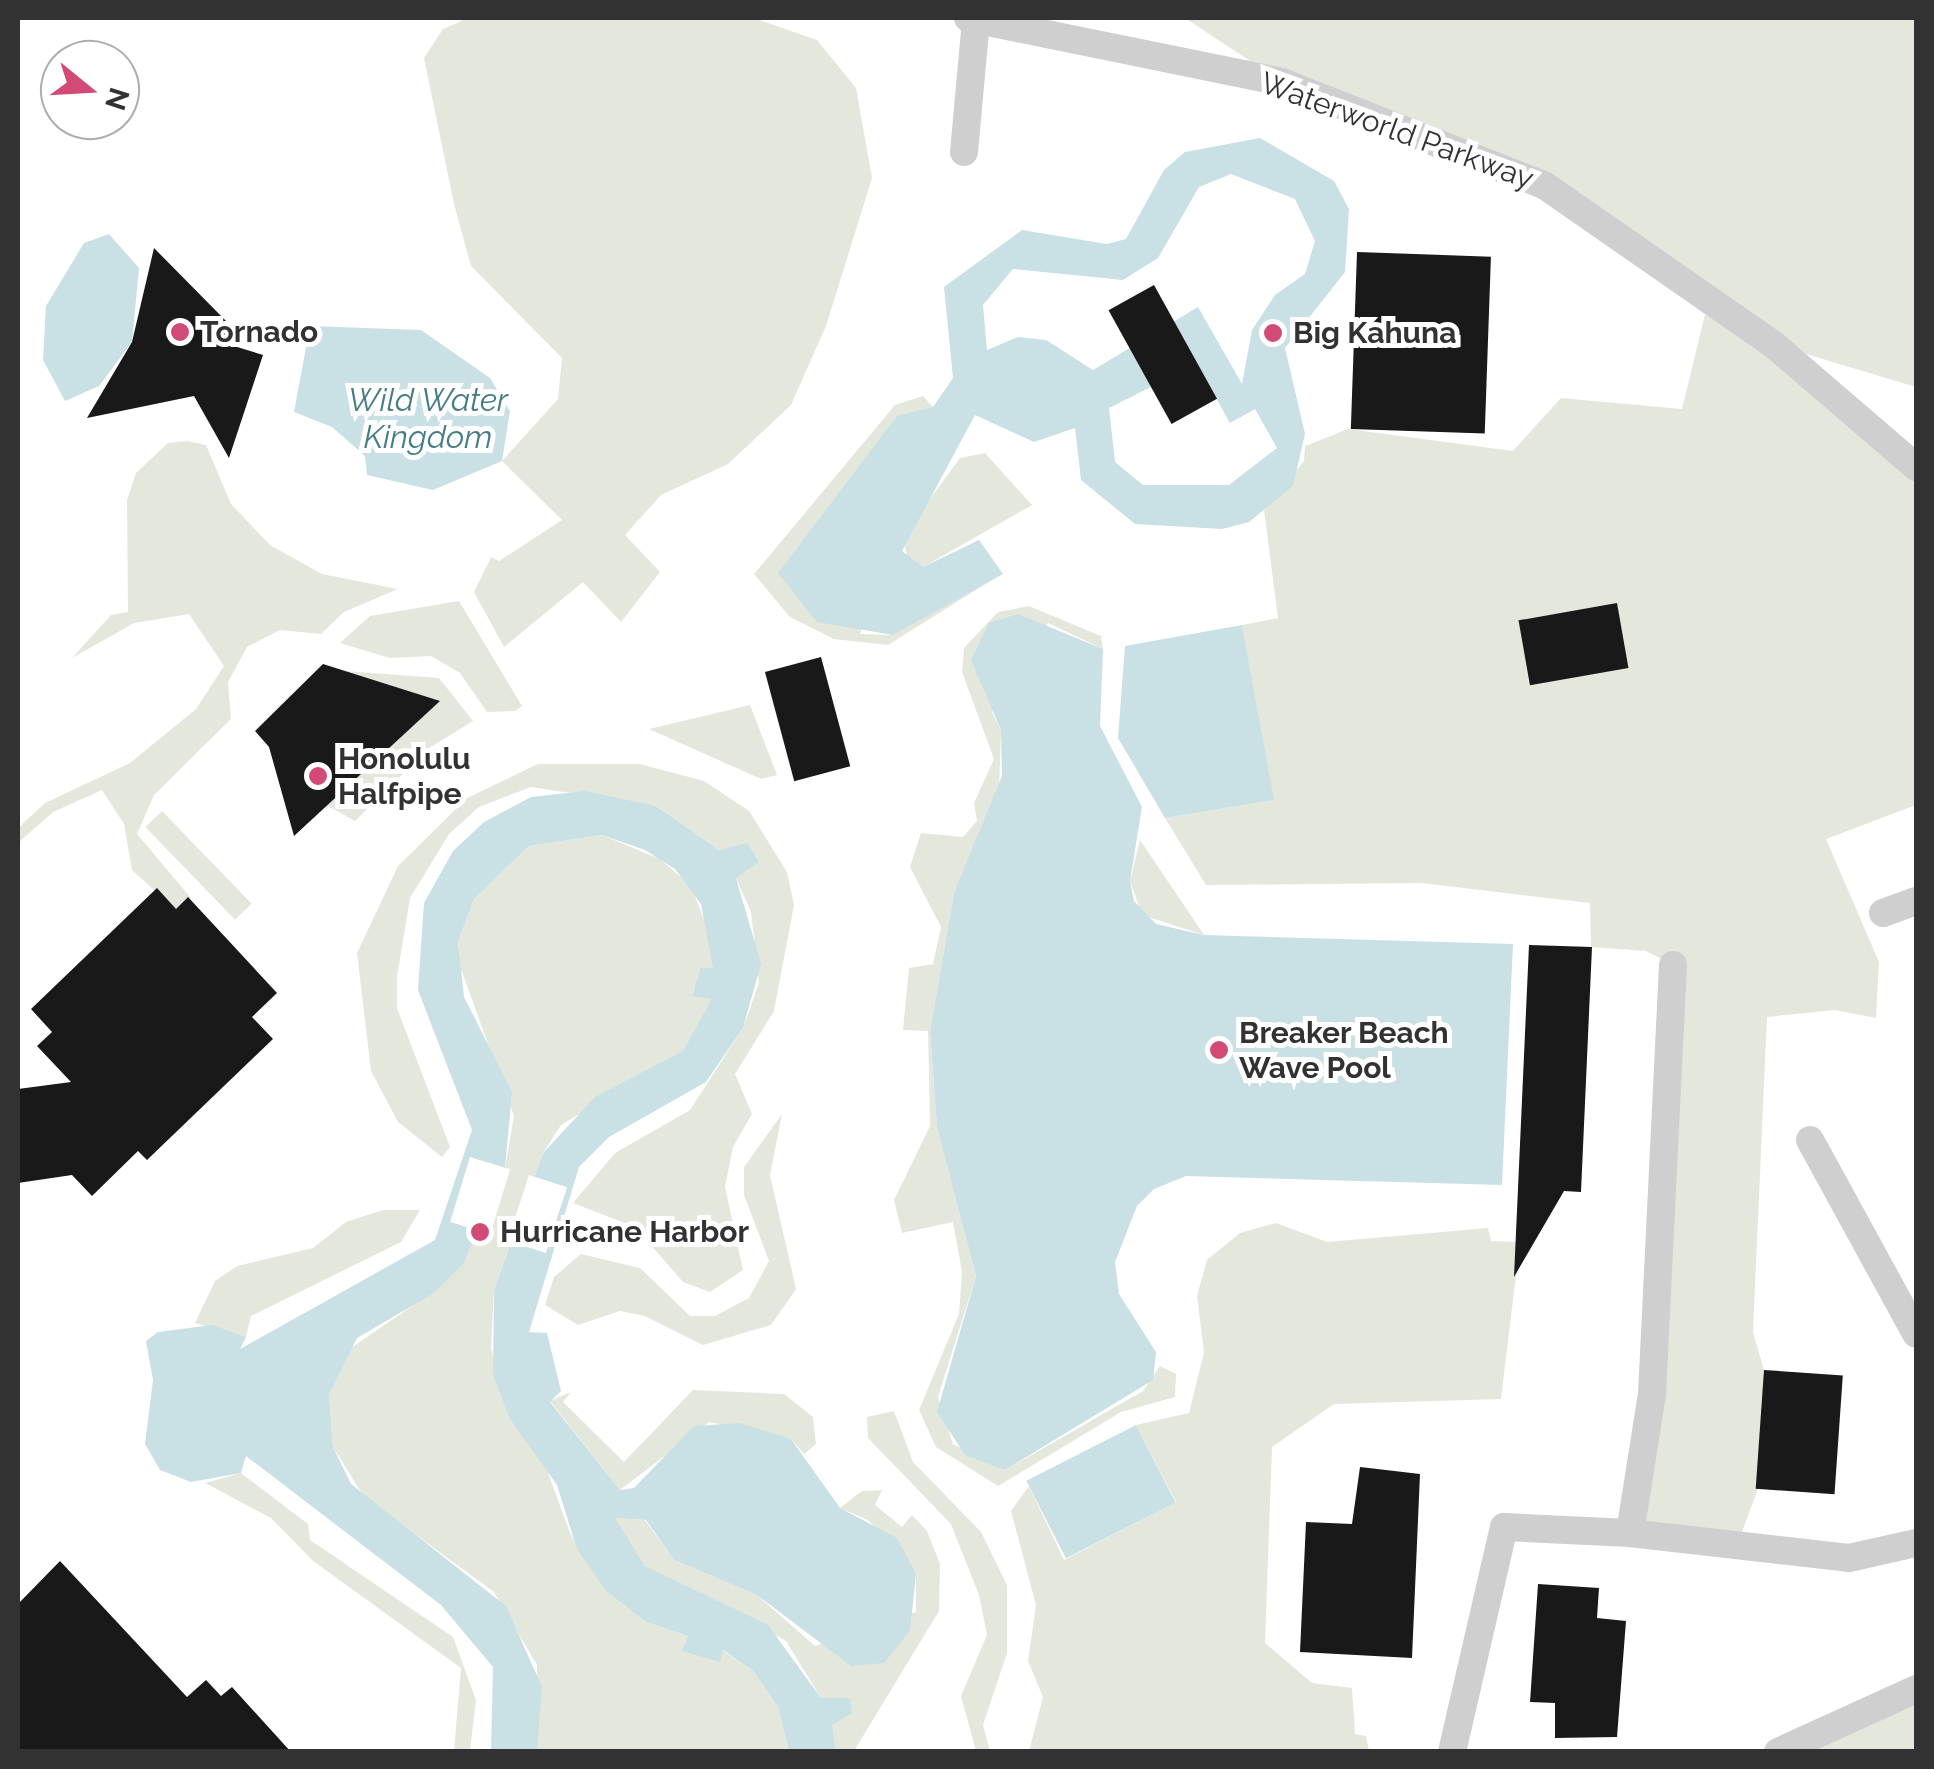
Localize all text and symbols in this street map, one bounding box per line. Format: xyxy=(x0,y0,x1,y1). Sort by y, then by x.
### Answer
north arrow xyxy=(40,40,140,140)
street label: Waterworld Parkway xyxy=(1256,65,1538,197)
text: N xyxy=(98,84,136,114)
place label: Tornado xyxy=(200,314,318,350)
place label: Big Kahuna xyxy=(1293,315,1456,351)
marker: Tornado xyxy=(169,321,191,343)
marker: Big Kahuna xyxy=(1262,322,1284,344)
water label: Wild Water Kingdom xyxy=(347,382,509,457)
place label: Honolulu Halfpipe xyxy=(338,741,471,812)
marker: Honolulu Halfpipe xyxy=(307,765,329,787)
place label: Breaker Beach Wave Pool xyxy=(1239,1015,1449,1086)
marker: Breaker Beach Wave Pool xyxy=(1208,1039,1230,1061)
place label: Hurricane Harbor xyxy=(500,1214,749,1250)
marker: Hurricane Harbor xyxy=(469,1221,491,1243)

